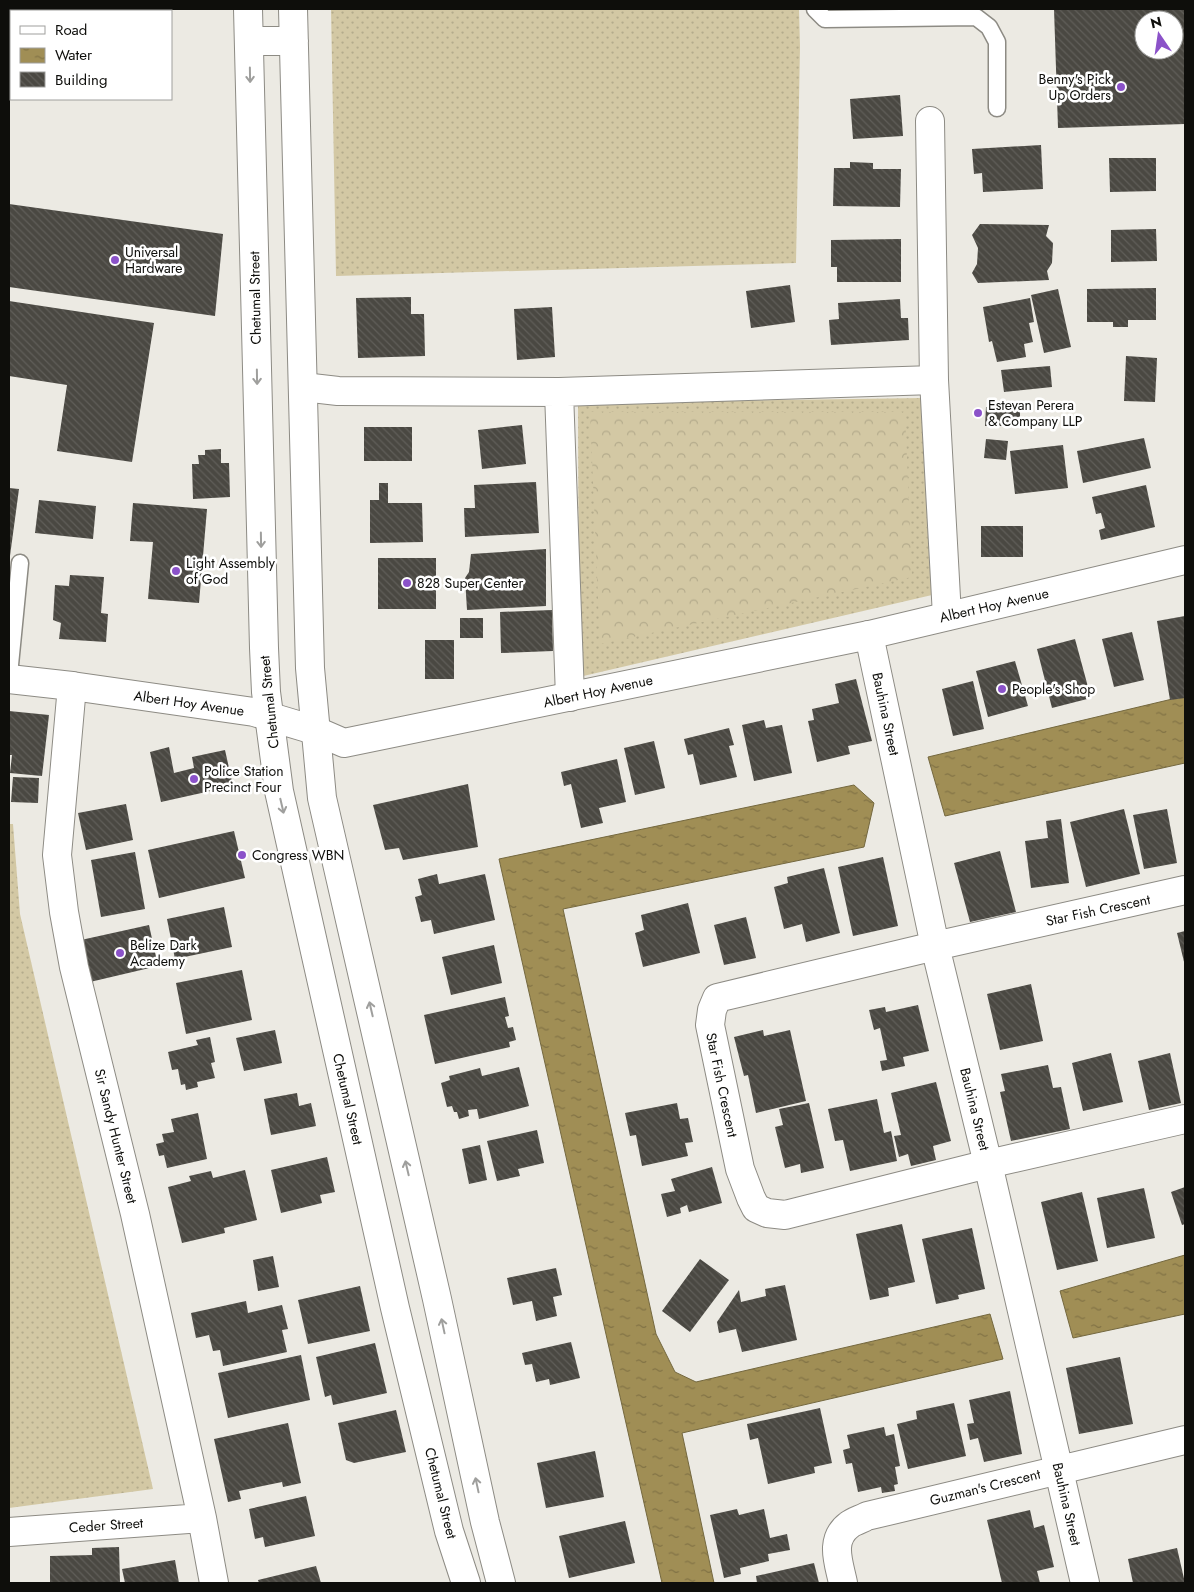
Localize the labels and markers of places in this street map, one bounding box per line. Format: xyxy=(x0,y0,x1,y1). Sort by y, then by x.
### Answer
place label: Benny's Pick Up Orders xyxy=(1039,69,1112,105)
marker: Benny's Pick Up Orders xyxy=(1115,81,1127,93)
place label: Universal Hardware xyxy=(125,242,183,278)
marker: Universal Hardware xyxy=(109,254,121,266)
place label: Estevan Perera & Company LLP xyxy=(988,395,1083,431)
marker: Estevan Perera & Company LLP xyxy=(972,407,984,419)
place label: Light Assembly of God xyxy=(186,553,276,589)
marker: Light Assembly of God xyxy=(170,565,182,577)
place label: 828 Super Center xyxy=(417,573,523,593)
marker: 828 Super Center xyxy=(401,577,413,589)
place label: People's Shop xyxy=(1012,679,1095,699)
marker: People's Shop xyxy=(996,683,1008,695)
place label: Police Station Precinct Four xyxy=(204,761,284,797)
marker: Police Station Precinct Four xyxy=(188,773,200,785)
place label: Congress WBN xyxy=(252,845,344,865)
marker: Congress WBN xyxy=(236,849,248,861)
place label: Belize Dark Academy xyxy=(130,935,198,971)
marker: Belize Dark Academy xyxy=(114,947,126,959)

